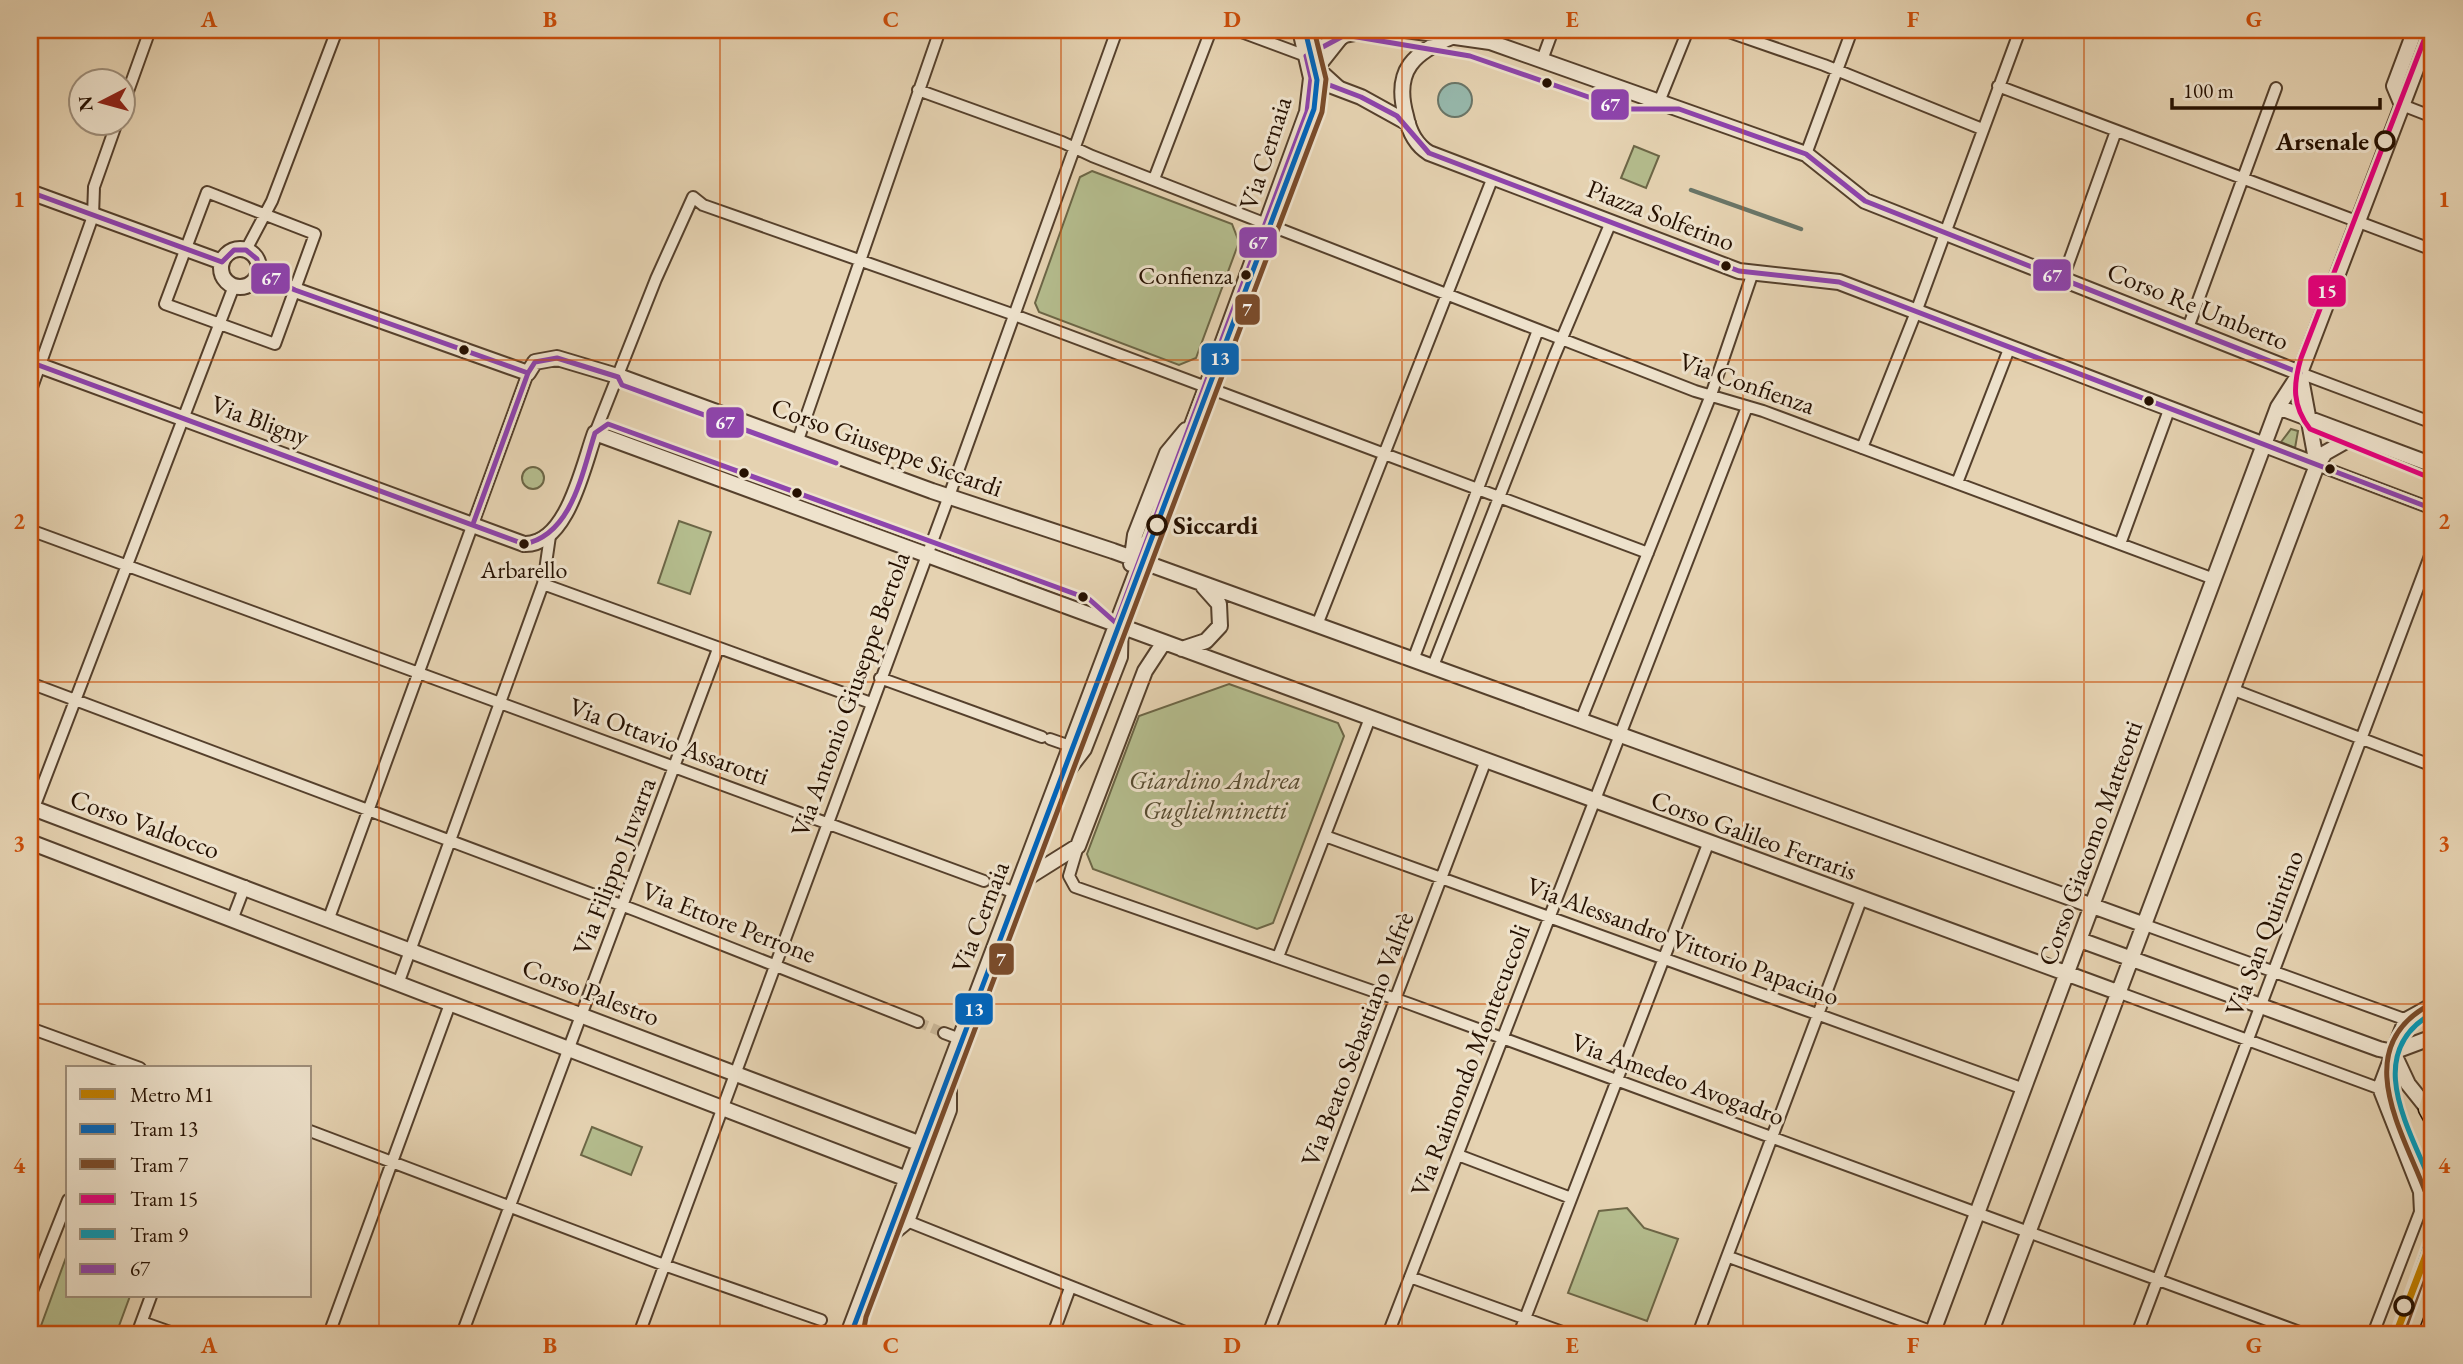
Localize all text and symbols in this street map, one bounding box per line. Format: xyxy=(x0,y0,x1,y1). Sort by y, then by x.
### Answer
text: A xyxy=(200,4,218,34)
text: B xyxy=(543,4,557,34)
text: C xyxy=(883,4,899,34)
text: D xyxy=(1223,4,1241,34)
text: E xyxy=(1565,4,1579,34)
text: F xyxy=(1907,4,1920,34)
text: G xyxy=(2246,4,2262,34)
north arrow xyxy=(66,66,136,136)
scale bar xyxy=(2172,66,2381,110)
unlabelled marker xyxy=(1540,76,1554,90)
text: 100 m xyxy=(2183,77,2234,104)
line badge: 67 xyxy=(1590,88,1630,121)
street label: Via Cernaia xyxy=(1231,92,1299,214)
text: 67 xyxy=(1600,92,1621,117)
text: N xyxy=(72,94,99,113)
place label: Arsenale xyxy=(2274,124,2369,158)
marker: Arsenale xyxy=(2375,131,2395,151)
street label: Piazza Solferino xyxy=(1582,171,1740,259)
text: 1 xyxy=(13,184,25,214)
text: 1 xyxy=(2438,184,2450,214)
line badge: 67 xyxy=(1238,226,1278,259)
text: 67 xyxy=(1248,230,1269,255)
street label: Corso Re Umberto xyxy=(2102,254,2294,358)
line badge: 67 xyxy=(2032,258,2072,292)
unlabelled marker xyxy=(1719,259,1733,273)
place label: Confienza xyxy=(1138,260,1233,291)
line badge: 67 xyxy=(250,262,291,295)
text: 67 xyxy=(2042,263,2063,288)
text: 67 xyxy=(261,266,282,291)
marker: Confienza xyxy=(1239,268,1253,282)
line badge: 15 xyxy=(2307,274,2347,308)
text: 15 xyxy=(2317,279,2337,304)
line badge: 7 xyxy=(1234,293,1261,326)
text: 7 xyxy=(1242,297,1253,322)
line badge: 13 xyxy=(1200,342,1240,376)
unlabelled marker xyxy=(457,343,471,357)
street label: Via Confienza xyxy=(1675,344,1820,422)
text: 13 xyxy=(1210,346,1230,371)
street label: Via Bligny xyxy=(206,387,314,454)
street label: Corso Giuseppe Siccardi xyxy=(767,389,1007,505)
unlabelled marker xyxy=(2142,394,2156,408)
line badge: 67 xyxy=(705,406,745,439)
text: 67 xyxy=(715,410,736,435)
unlabelled marker xyxy=(2323,462,2337,476)
unlabelled marker xyxy=(737,466,751,480)
unlabelled marker xyxy=(790,486,804,500)
text: 2 xyxy=(13,506,25,536)
text: 2 xyxy=(2438,506,2450,536)
place label: Siccardi xyxy=(1173,508,1259,542)
marker: Siccardi xyxy=(1147,515,1167,535)
marker: Arbarello xyxy=(517,537,531,551)
street label: Via Antonio Giuseppe Bertola xyxy=(783,546,918,841)
place label: Arbarello xyxy=(480,554,568,585)
unlabelled marker xyxy=(1076,590,1090,604)
street label: Via Ottavio Assarotti xyxy=(564,689,774,793)
street label: Corso Giacomo Matteotti xyxy=(2030,716,2150,970)
park label: Giardino Andrea Guglielminetti xyxy=(1129,763,1301,827)
street label: Via Filippo Juvarra xyxy=(564,772,664,960)
street label: Corso Valdocco xyxy=(65,781,225,867)
street label: Corso Galileo Ferraris xyxy=(1646,782,1862,888)
text: 3 xyxy=(13,828,25,858)
text: 3 xyxy=(2438,828,2450,858)
street label: Via San Quintino xyxy=(2217,845,2311,1021)
street label: Via Cernaia xyxy=(943,856,1017,978)
street label: Via Alessandro Vittorio Papacino xyxy=(1522,869,1844,1013)
street label: Via Ettore Perrone xyxy=(637,873,821,971)
street label: Via Beato Sebastiano Valfrè xyxy=(1293,907,1421,1171)
street label: Via Raimondo Montecuccoli xyxy=(1402,919,1538,1201)
line badge: 7 xyxy=(988,942,1015,976)
text: 7 xyxy=(996,947,1007,972)
street label: Corso Palestro xyxy=(518,950,664,1034)
line badge: 13 xyxy=(954,992,994,1026)
text: 13 xyxy=(964,997,984,1022)
street label: Via Amedeo Avogadro xyxy=(1567,1025,1789,1133)
legend xyxy=(66,1066,312,1298)
text: Metro M1 xyxy=(130,1081,214,1108)
text: Tram 13 xyxy=(130,1115,198,1142)
text: 4 xyxy=(13,1150,26,1180)
text: 4 xyxy=(2438,1150,2451,1180)
text: Tram 7 xyxy=(130,1151,189,1178)
text: Tram 15 xyxy=(130,1185,198,1212)
text: Tram 9 xyxy=(130,1221,188,1248)
text: 67 xyxy=(130,1255,151,1282)
unlabelled marker xyxy=(2394,1296,2414,1316)
text: A xyxy=(200,1330,218,1360)
text: B xyxy=(543,1330,557,1360)
text: C xyxy=(883,1330,899,1360)
text: D xyxy=(1223,1330,1241,1360)
text: E xyxy=(1565,1330,1579,1360)
text: F xyxy=(1907,1330,1920,1360)
text: G xyxy=(2246,1330,2262,1360)

